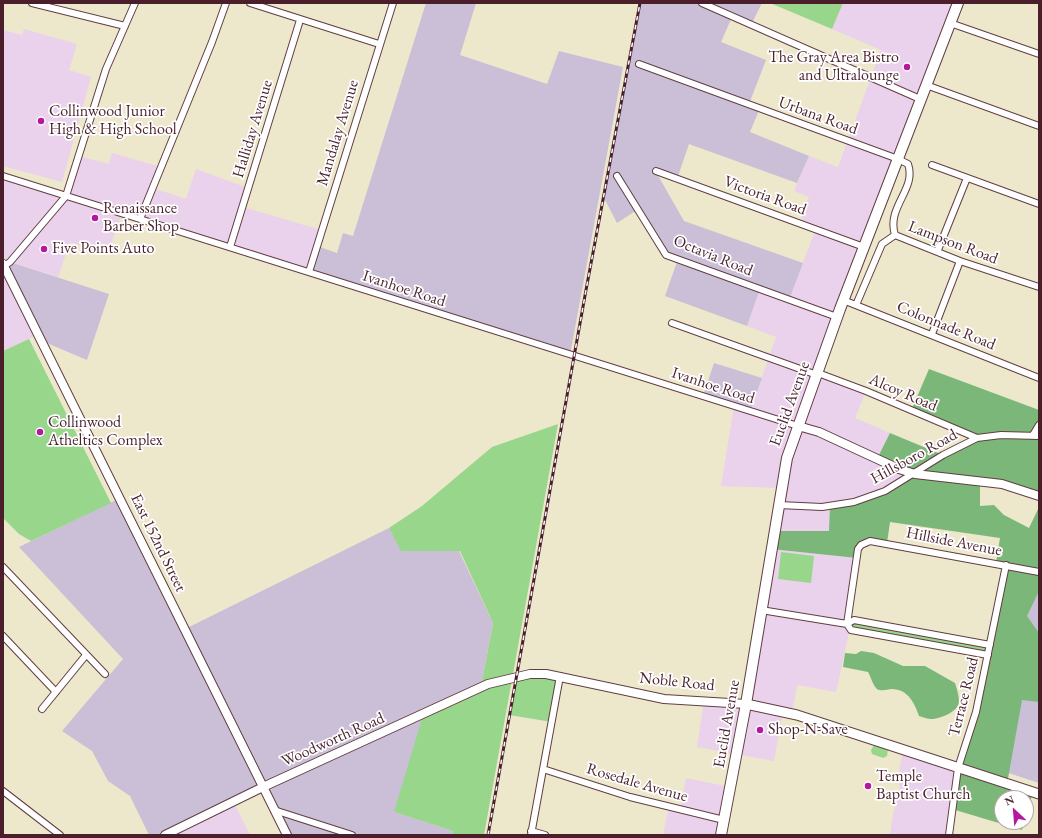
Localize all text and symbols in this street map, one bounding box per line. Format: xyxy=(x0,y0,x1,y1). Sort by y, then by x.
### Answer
place label: The Gray Area Bistro and Ultralounge xyxy=(768,48,899,86)
marker: The Gray Area Bistro and Ultralounge xyxy=(902,62,912,72)
street label: Halliday Avenue xyxy=(229,78,277,180)
street label: Mandalay Avenue xyxy=(313,78,363,188)
street label: Urbana Road xyxy=(776,93,860,139)
place label: Collinwood Junior High & High School xyxy=(49,102,176,140)
marker: Collinwood Junior High & High School xyxy=(36,116,46,126)
street label: Victoria Road xyxy=(721,172,809,220)
place label: Renaissance Barber Shop xyxy=(103,199,179,237)
marker: Renaissance Barber Shop xyxy=(90,213,100,223)
street label: Lampson Road xyxy=(905,217,1001,269)
street label: Octavia Road xyxy=(671,231,755,281)
place label: Five Points Auto xyxy=(52,239,154,259)
marker: Five Points Auto xyxy=(39,244,49,254)
street label: Ivanhoe Road xyxy=(360,267,448,311)
street label: Colonnade Road xyxy=(894,297,998,355)
street label: Euclid Avenue xyxy=(766,359,814,449)
street label: Ivanhoe Road xyxy=(669,364,757,408)
street label: Alcoy Road xyxy=(866,370,940,416)
place label: Collinwood Atheltics Complex xyxy=(48,413,163,451)
street label: Hillsboro Road xyxy=(867,425,961,489)
marker: Collinwood Atheltics Complex xyxy=(35,427,45,437)
street label: East 152nd Street xyxy=(126,491,190,595)
street label: Hillside Avenue xyxy=(905,523,1003,561)
street label: Terrace Road xyxy=(945,655,983,739)
street label: Noble Road xyxy=(639,669,715,695)
street label: Euclid Avenue xyxy=(710,679,744,769)
street label: Woodworth Road xyxy=(278,709,388,771)
place label: Shop-N-Save xyxy=(768,720,848,740)
marker: Shop-N-Save xyxy=(755,725,765,735)
street label: Rosedale Avenue xyxy=(584,759,690,807)
place label: Temple Baptist Church xyxy=(876,767,971,805)
marker: Temple Baptist Church xyxy=(863,781,873,791)
north arrow xyxy=(994,790,1034,830)
text: N xyxy=(1002,792,1016,808)

